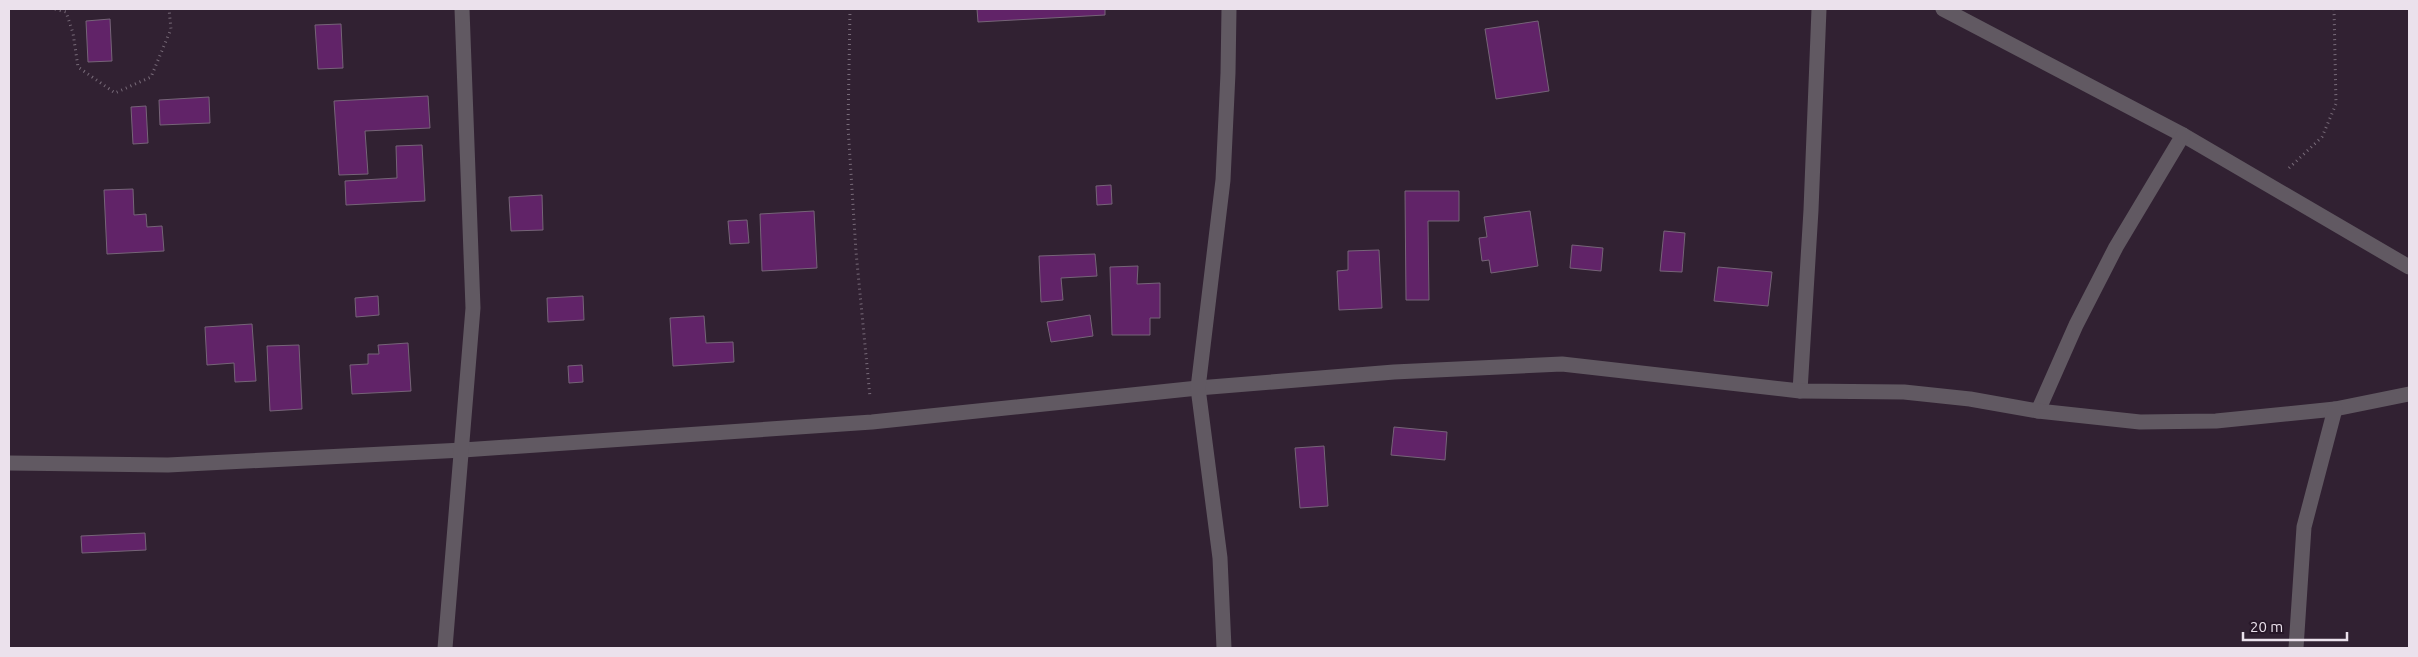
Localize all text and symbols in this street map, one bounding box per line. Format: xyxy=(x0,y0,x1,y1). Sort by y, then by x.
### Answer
scale bar xyxy=(2243,610,2347,642)
text: 20 m xyxy=(2250,618,2283,635)

